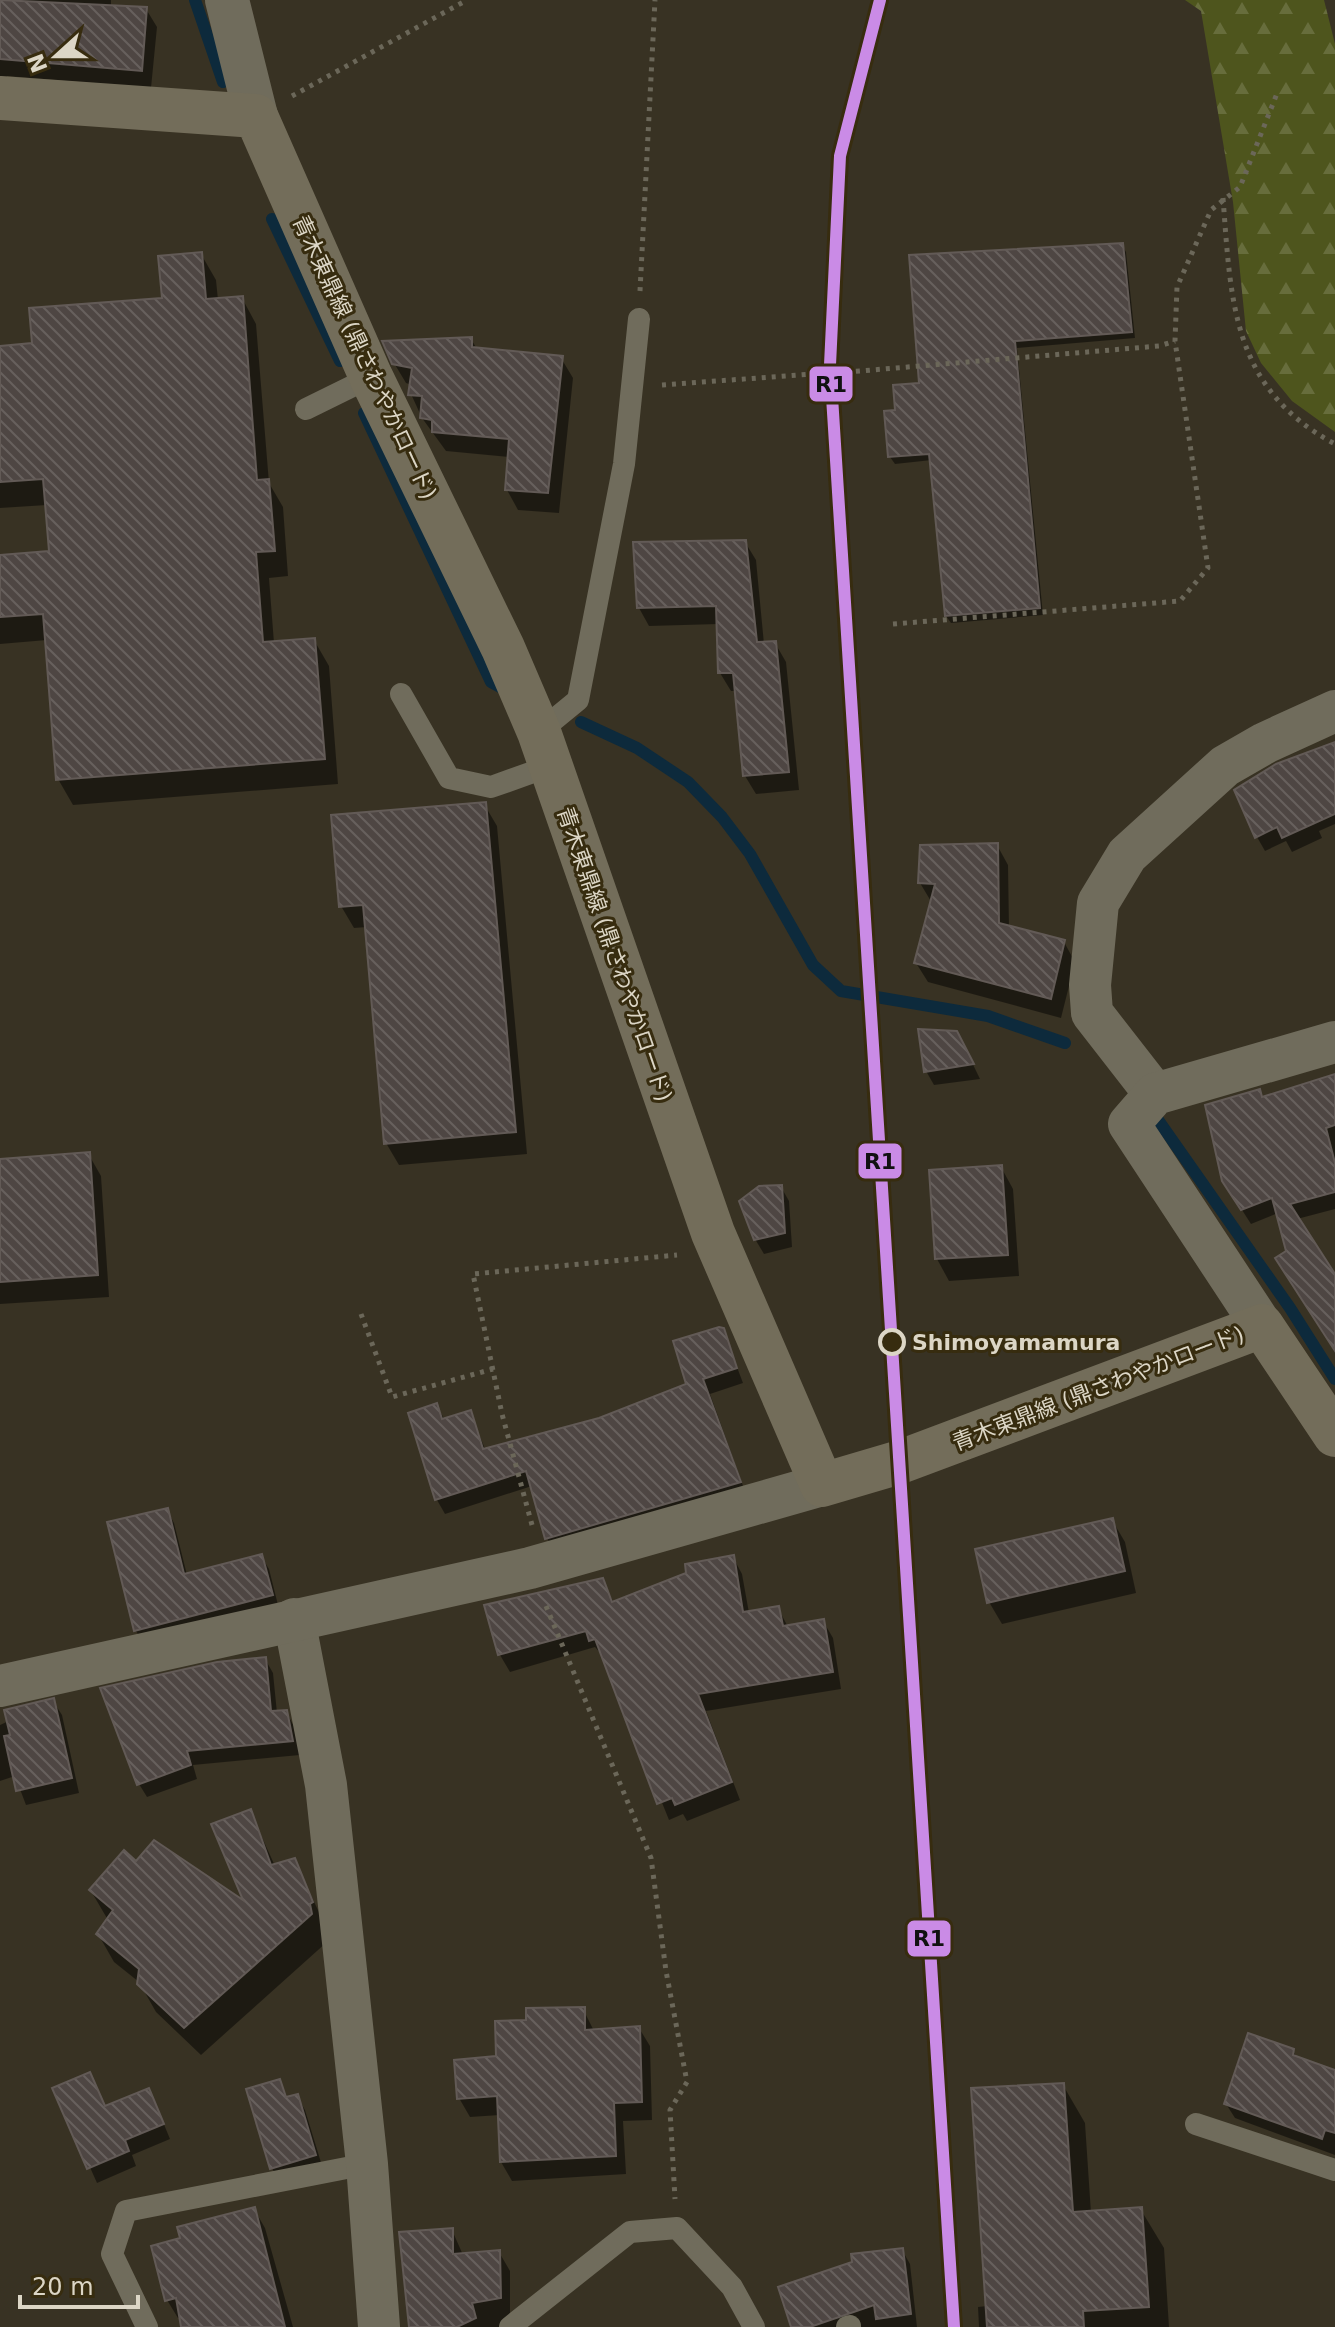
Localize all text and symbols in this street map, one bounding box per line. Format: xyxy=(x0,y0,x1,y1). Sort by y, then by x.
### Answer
north arrow xyxy=(16,16,96,96)
text: N xyxy=(23,50,53,76)
street label: 青木東鼎線 (鼎さわやかロード) xyxy=(288,211,441,503)
line badge: R1 xyxy=(808,365,854,403)
text: R1 xyxy=(815,372,847,397)
street label: 青木東鼎線 (鼎さわやかロード) xyxy=(552,803,677,1105)
line badge: R1 xyxy=(857,1142,903,1180)
text: R1 xyxy=(864,1149,896,1174)
street label: 青木東鼎線 (鼎さわやかロード) xyxy=(949,1321,1247,1456)
marker: Shimoyamamura xyxy=(879,1329,905,1355)
place label: Shimoyamamura xyxy=(912,1330,1120,1355)
line badge: R1 xyxy=(906,1919,952,1958)
text: R1 xyxy=(913,1926,945,1951)
scale bar xyxy=(20,2259,138,2309)
text: 20 m xyxy=(32,2273,94,2301)

